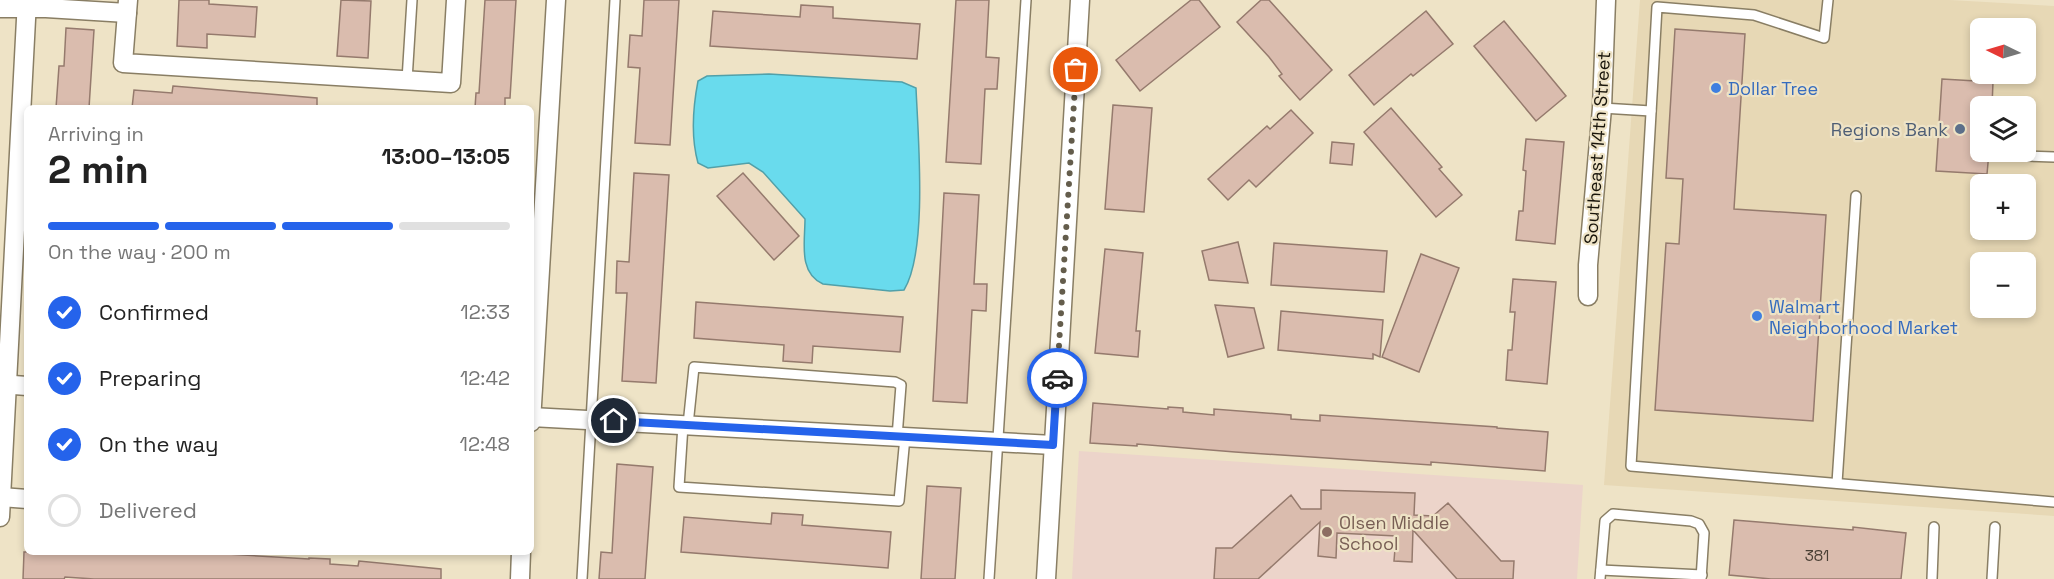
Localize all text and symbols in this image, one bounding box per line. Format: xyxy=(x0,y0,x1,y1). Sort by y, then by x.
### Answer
north arrow xyxy=(1970,18,2036,84)
map controls xyxy=(1970,18,2036,318)
pin xyxy=(1050,44,1101,95)
street label: Southeast 14th Street xyxy=(1579,51,1615,245)
icon: bag xyxy=(1059,53,1092,86)
place label: Dollar Tree xyxy=(1728,77,1818,100)
marker: Dollar Tree xyxy=(1709,81,1723,95)
button: layers xyxy=(1970,96,2036,162)
place label: Regions Bank xyxy=(1831,118,1948,141)
text: Arriving in xyxy=(48,121,144,147)
marker: Regions Bank xyxy=(1953,122,1967,136)
text: 13:00–13:05 xyxy=(381,142,510,170)
text: 2 min xyxy=(48,145,149,194)
button: + xyxy=(1970,174,2036,240)
text: On the way · 200 m xyxy=(48,239,231,265)
button: − xyxy=(1970,252,2036,318)
place label: Walmart Neighborhood Market xyxy=(1769,295,1958,339)
icon: check xyxy=(48,296,81,329)
text: Confirmed xyxy=(99,298,209,326)
text: 12:33 xyxy=(460,299,510,325)
marker: Walmart Neighborhood Market xyxy=(1750,309,1764,323)
courier xyxy=(1027,348,1087,408)
icon: check xyxy=(48,362,81,395)
icon: car xyxy=(1041,362,1074,395)
text: Preparing xyxy=(99,364,201,392)
text: 12:42 xyxy=(460,365,510,391)
pin xyxy=(588,395,639,446)
icon: home xyxy=(597,404,630,437)
icon: check xyxy=(48,428,81,461)
text: On the way xyxy=(99,430,218,458)
text: 12:48 xyxy=(460,431,510,457)
text: Delivered xyxy=(99,496,197,524)
place label: Olsen Middle School xyxy=(1339,511,1449,555)
marker: Olsen Middle School xyxy=(1320,525,1334,539)
house number: 381 xyxy=(1805,546,1829,565)

